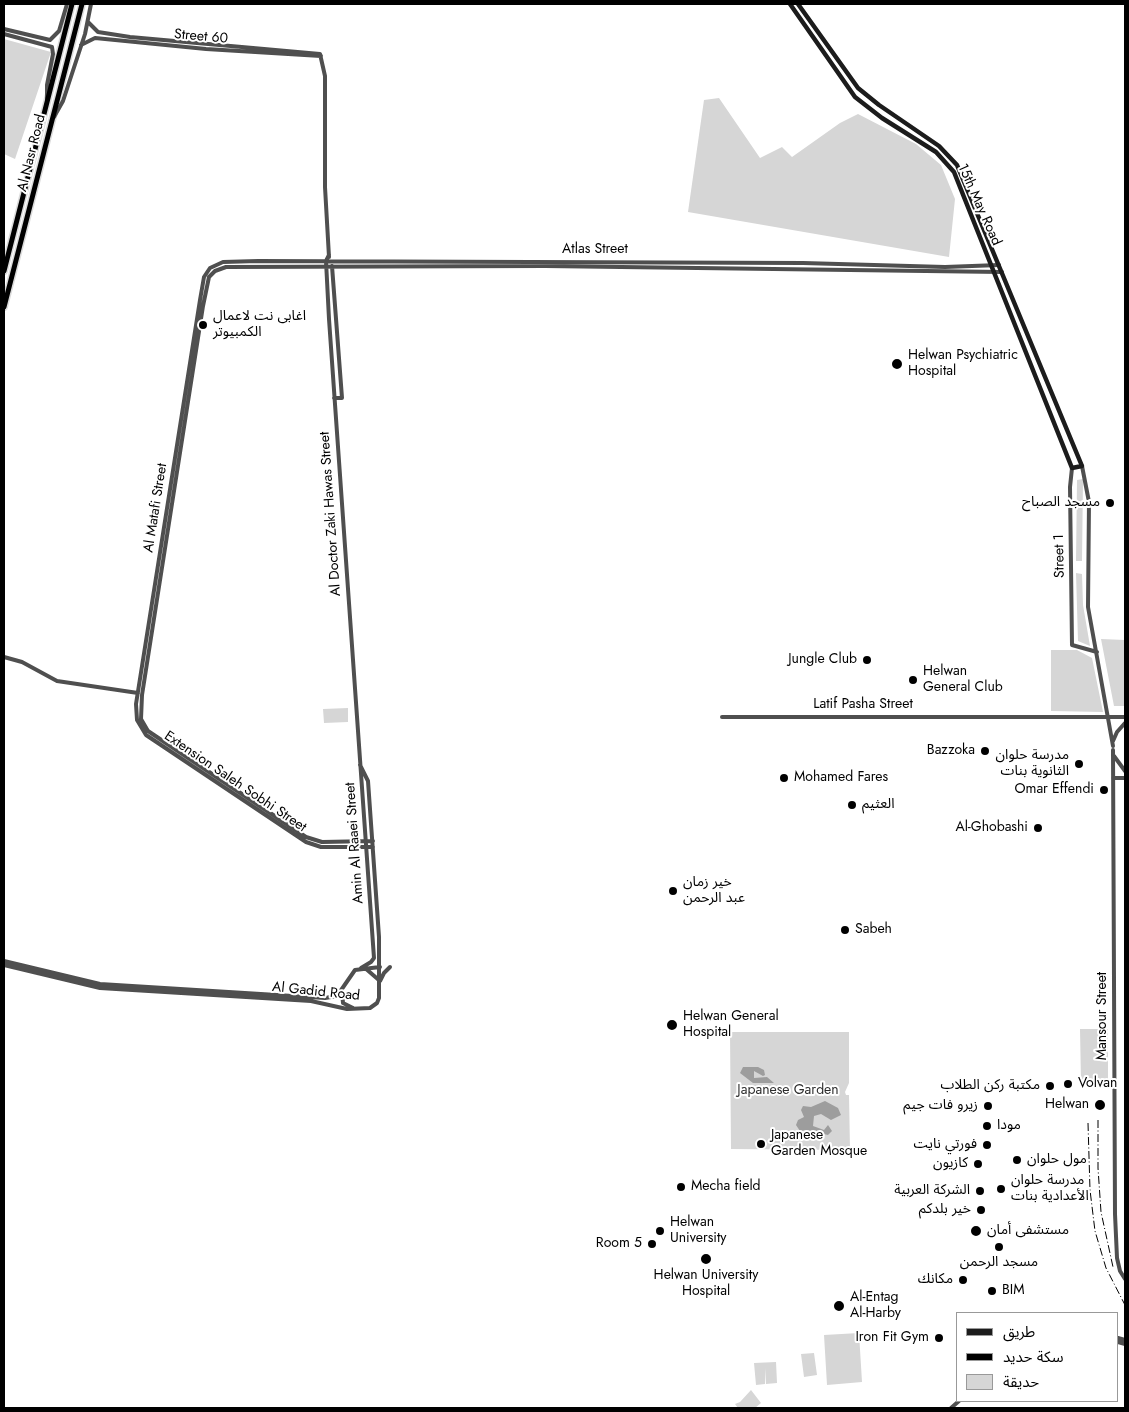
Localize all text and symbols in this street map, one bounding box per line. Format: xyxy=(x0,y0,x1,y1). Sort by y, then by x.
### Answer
street label: Street 60 xyxy=(173,26,229,48)
street label: Al Nasr Road xyxy=(14,113,50,193)
street label: 15th May Road xyxy=(953,162,1005,248)
street label: Atlas Street xyxy=(562,242,628,258)
place label: اغابى نت لاعمال الكمبيوتر xyxy=(213,309,306,342)
marker: اغابى نت لاعمال الكمبيوتر xyxy=(197,319,209,331)
place label: Helwan Psychiatric Hospital xyxy=(908,348,1018,381)
marker: Helwan Psychiatric Hospital xyxy=(890,357,904,371)
street label: Al Doctor Zaki Hawas Street xyxy=(317,431,345,597)
street label: Al Matafi Street xyxy=(141,462,171,554)
place label: مسجد الصباح xyxy=(1022,495,1100,511)
marker: مسجد الصباح xyxy=(1104,497,1116,509)
street label: Street 1 xyxy=(1051,534,1069,578)
place label: Jungle Club xyxy=(788,652,857,668)
marker: Jungle Club xyxy=(861,654,873,666)
place label: Helwan General Club xyxy=(923,664,1003,696)
marker: Helwan General Club xyxy=(907,674,919,686)
street label: Latif Pasha Street xyxy=(813,697,913,713)
street label: Extension Saleh Sobhi Street xyxy=(161,728,309,836)
place label: Bazzoka xyxy=(927,743,975,759)
marker: Bazzoka xyxy=(979,745,991,757)
place label: مدرسة حلوان الثانوية بنات xyxy=(996,748,1069,780)
marker: مدرسة حلوان الثانوية بنات xyxy=(1073,758,1085,770)
place label: Mohamed Fares xyxy=(794,770,888,786)
marker: Mohamed Fares xyxy=(778,772,790,784)
street label: Amin Al Raaei Street xyxy=(342,782,368,904)
place label: Omar Effendi xyxy=(1014,782,1094,798)
marker: Omar Effendi xyxy=(1098,784,1110,796)
place label: العثيم xyxy=(862,797,895,813)
marker: العثيم xyxy=(846,799,858,811)
place label: Al-Ghobashi xyxy=(955,820,1028,836)
marker: Al-Ghobashi xyxy=(1032,822,1044,834)
place label: خير زمان عبد الرحمن xyxy=(683,875,745,908)
marker: خير زمان عبد الرحمن xyxy=(667,885,679,897)
place label: Sabeh xyxy=(855,922,892,938)
marker: Sabeh xyxy=(839,924,851,936)
street label: Mansour Street xyxy=(1095,972,1111,1060)
street label: Al Gadid Road xyxy=(271,979,361,1005)
place label: Helwan General Hospital xyxy=(683,1009,779,1042)
marker: Helwan General Hospital xyxy=(665,1018,679,1032)
place label: Volvan xyxy=(1078,1076,1117,1092)
place label: مكتبة ركن الطلاب xyxy=(941,1078,1040,1094)
marker: Volvan xyxy=(1062,1078,1074,1090)
marker: مكتبة ركن الطلاب xyxy=(1044,1080,1056,1092)
park label: Japanese Garden xyxy=(737,1083,839,1099)
place label: Helwan xyxy=(1045,1097,1089,1113)
place label: زيرو فات جيم xyxy=(903,1098,978,1114)
marker: Helwan xyxy=(1093,1098,1107,1112)
marker: زيرو فات جيم xyxy=(982,1100,994,1112)
place label: مودا xyxy=(997,1118,1021,1134)
marker: مودا xyxy=(981,1120,993,1132)
place label: Japanese Garden Mosque xyxy=(771,1128,867,1160)
place label: فورتي نايت xyxy=(913,1137,977,1153)
marker: Japanese Garden Mosque xyxy=(755,1138,767,1150)
marker: فورتي نايت xyxy=(981,1139,993,1151)
place label: مول حلوان xyxy=(1027,1152,1087,1168)
marker: مول حلوان xyxy=(1011,1154,1023,1166)
place label: كازيون xyxy=(933,1156,968,1172)
marker: كازيون xyxy=(972,1158,984,1170)
place label: مدرسة حلوان الأعدادية بنات xyxy=(1011,1173,1089,1206)
place label: Mecha field xyxy=(691,1179,761,1195)
marker: Mecha field xyxy=(675,1181,687,1193)
place label: الشركة العربية xyxy=(894,1183,970,1199)
marker: مدرسة حلوان الأعدادية بنات xyxy=(995,1183,1007,1195)
marker: الشركة العربية xyxy=(974,1185,986,1197)
place label: خير بلدكم xyxy=(919,1202,971,1218)
marker: خير بلدكم xyxy=(975,1204,987,1216)
place label: Helwan University xyxy=(670,1215,727,1248)
place label: مستشفى أمان xyxy=(987,1223,1069,1239)
marker: مستشفى أمان xyxy=(969,1224,983,1238)
marker: Helwan University xyxy=(654,1225,666,1237)
place label: Room 5 xyxy=(596,1236,642,1252)
marker: Room 5 xyxy=(646,1238,658,1250)
marker: مسجد الرحمن xyxy=(993,1241,1005,1253)
marker: Helwan University Hospital xyxy=(699,1252,713,1266)
place label: مسجد الرحمن xyxy=(960,1255,1038,1271)
place label: Helwan University Hospital xyxy=(654,1268,758,1300)
place label: مكانك xyxy=(918,1272,953,1288)
marker: مكانك xyxy=(957,1274,969,1286)
place label: BIM xyxy=(1002,1283,1025,1299)
marker: BIM xyxy=(986,1285,998,1297)
place label: Al-Entag Al-Harby xyxy=(850,1290,901,1322)
marker: Al-Entag Al-Harby xyxy=(832,1299,846,1313)
legend xyxy=(956,1312,1119,1402)
text: طريق xyxy=(1003,1321,1035,1343)
place label: Iron Fit Gym xyxy=(855,1330,929,1346)
marker: Iron Fit Gym xyxy=(933,1332,945,1344)
text: سكة حديد xyxy=(1003,1346,1063,1368)
text: حديقة xyxy=(1003,1371,1039,1393)

